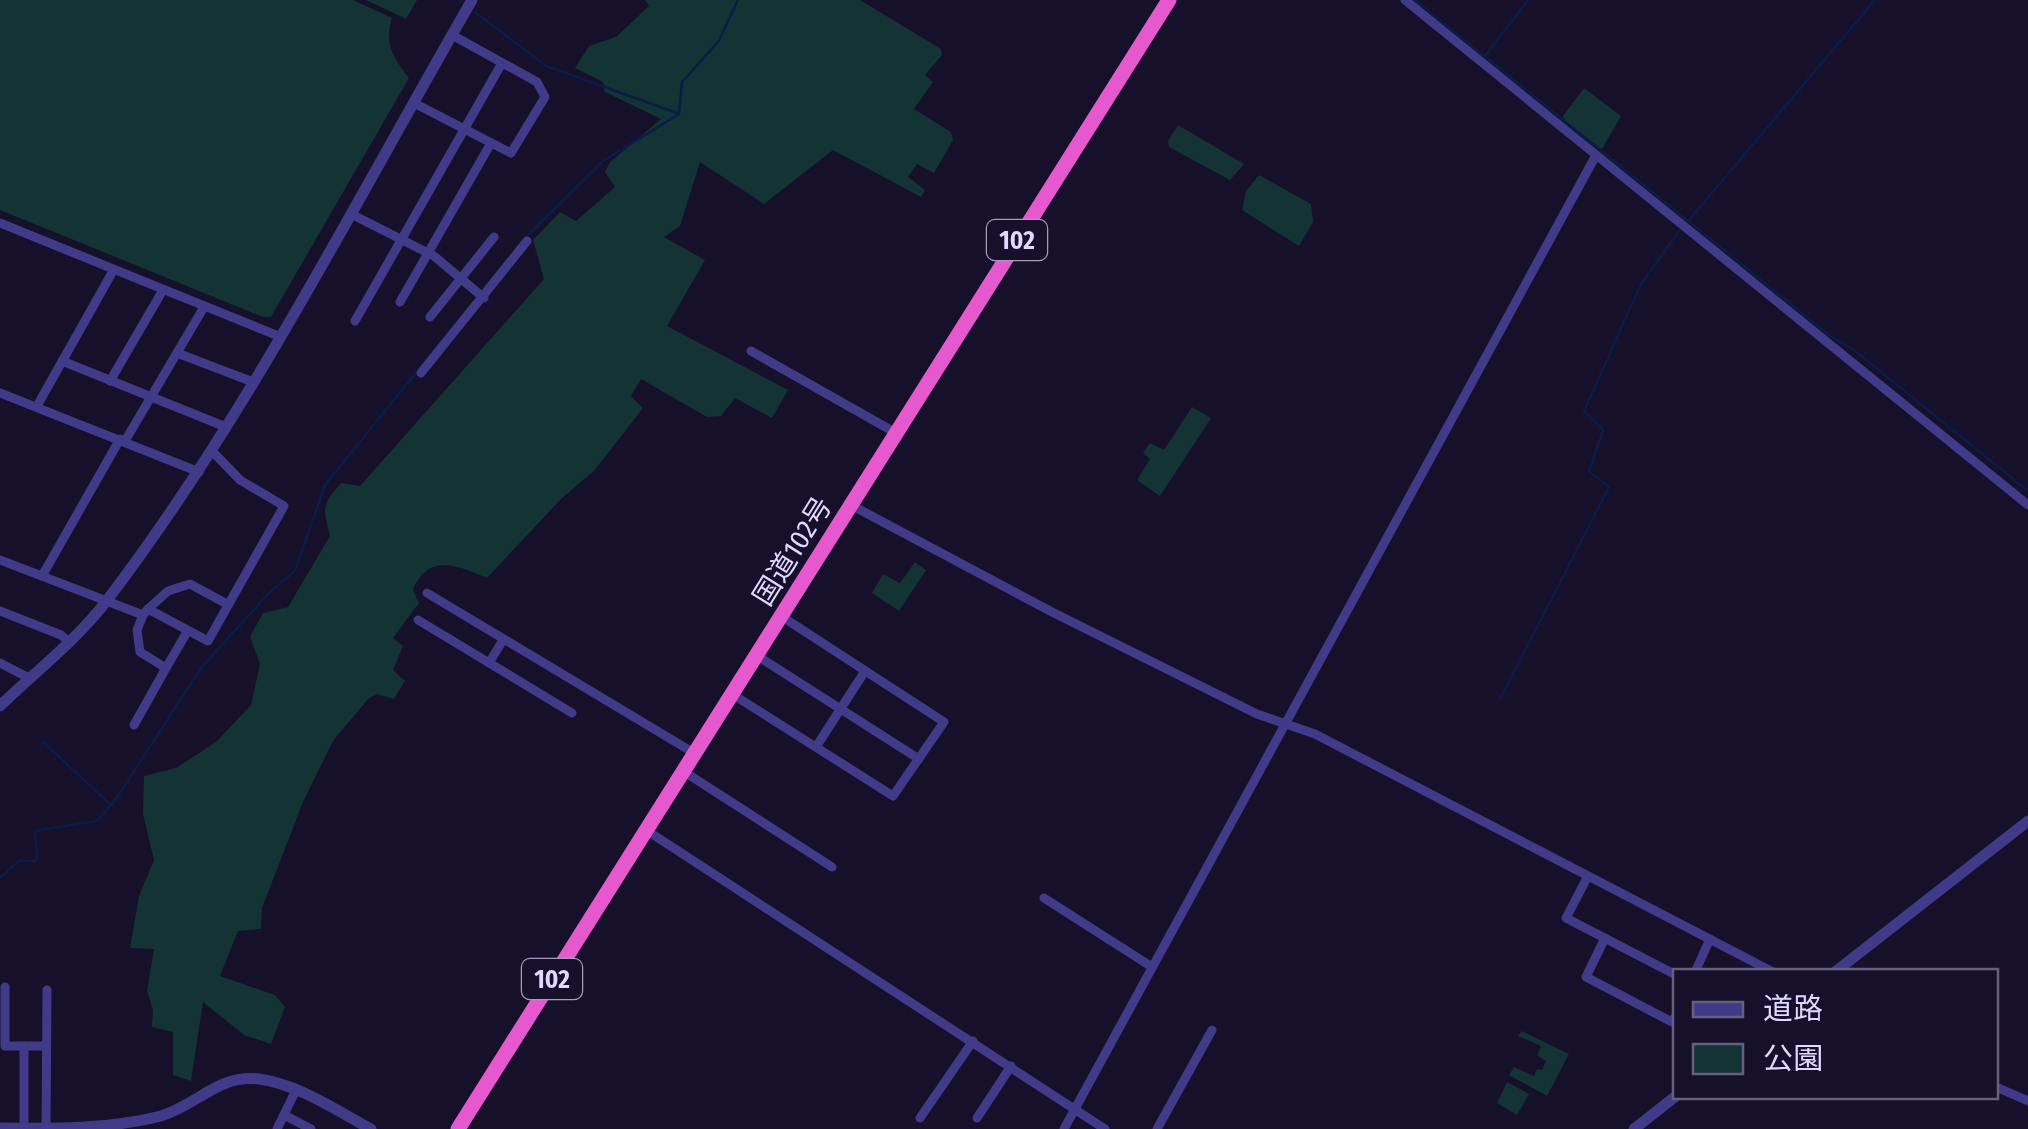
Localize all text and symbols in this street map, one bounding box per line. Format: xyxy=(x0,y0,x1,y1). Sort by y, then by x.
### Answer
road number: 102 xyxy=(987,220,1047,260)
street label: 国道102号 xyxy=(746,491,839,612)
road number: 102 xyxy=(522,959,582,999)
legend xyxy=(1673,969,1998,1099)
text: 道路 xyxy=(1763,991,1823,1027)
text: 公園 xyxy=(1763,1041,1823,1077)

